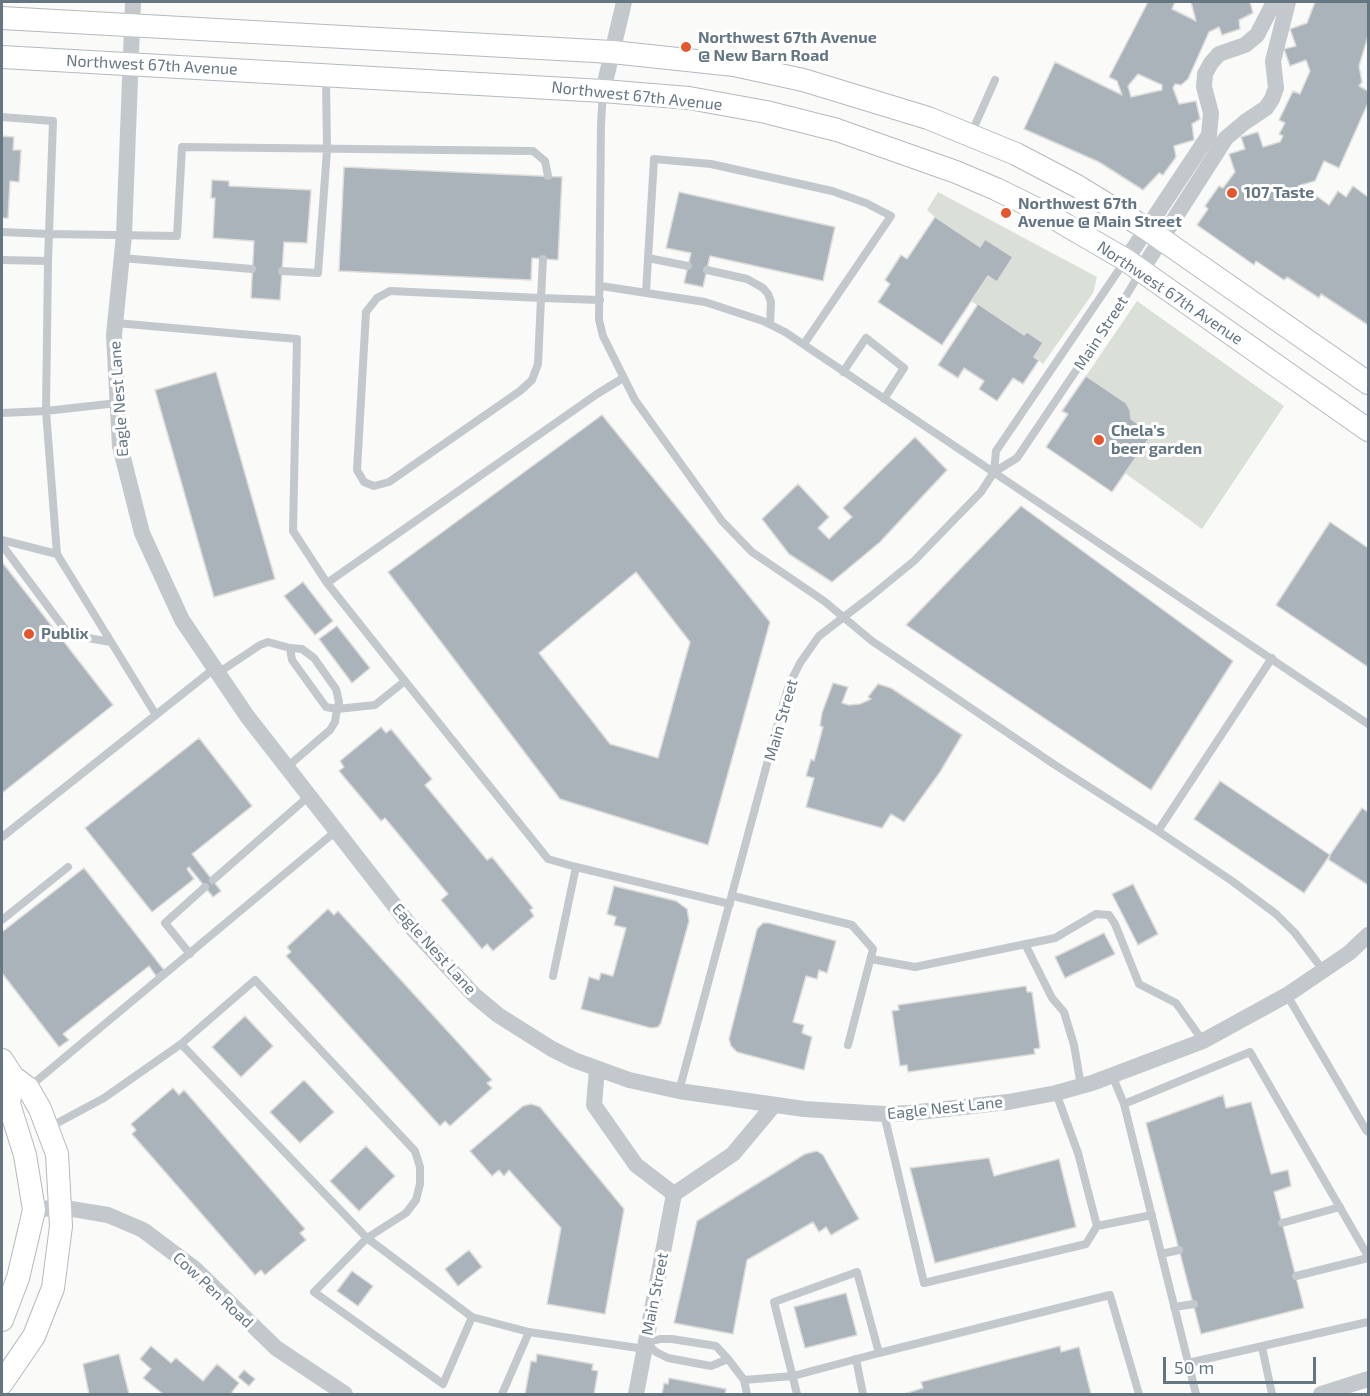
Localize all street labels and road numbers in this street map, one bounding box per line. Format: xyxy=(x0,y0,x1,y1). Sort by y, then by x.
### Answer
street label: Northwest 67th Avenue xyxy=(66,51,238,79)
street label: Northwest 67th Avenue xyxy=(551,77,723,115)
street label: Northwest 67th Avenue xyxy=(1093,237,1247,349)
street label: Main Street xyxy=(1070,293,1132,373)
street label: Eagle Nest Lane xyxy=(105,340,133,458)
street label: Main Street xyxy=(760,677,802,763)
street label: Eagle Nest Lane xyxy=(388,899,480,999)
street label: Eagle Nest Lane xyxy=(886,1092,1004,1124)
street label: Cow Pen Road xyxy=(169,1248,257,1332)
street label: Main Street xyxy=(638,1251,672,1337)

